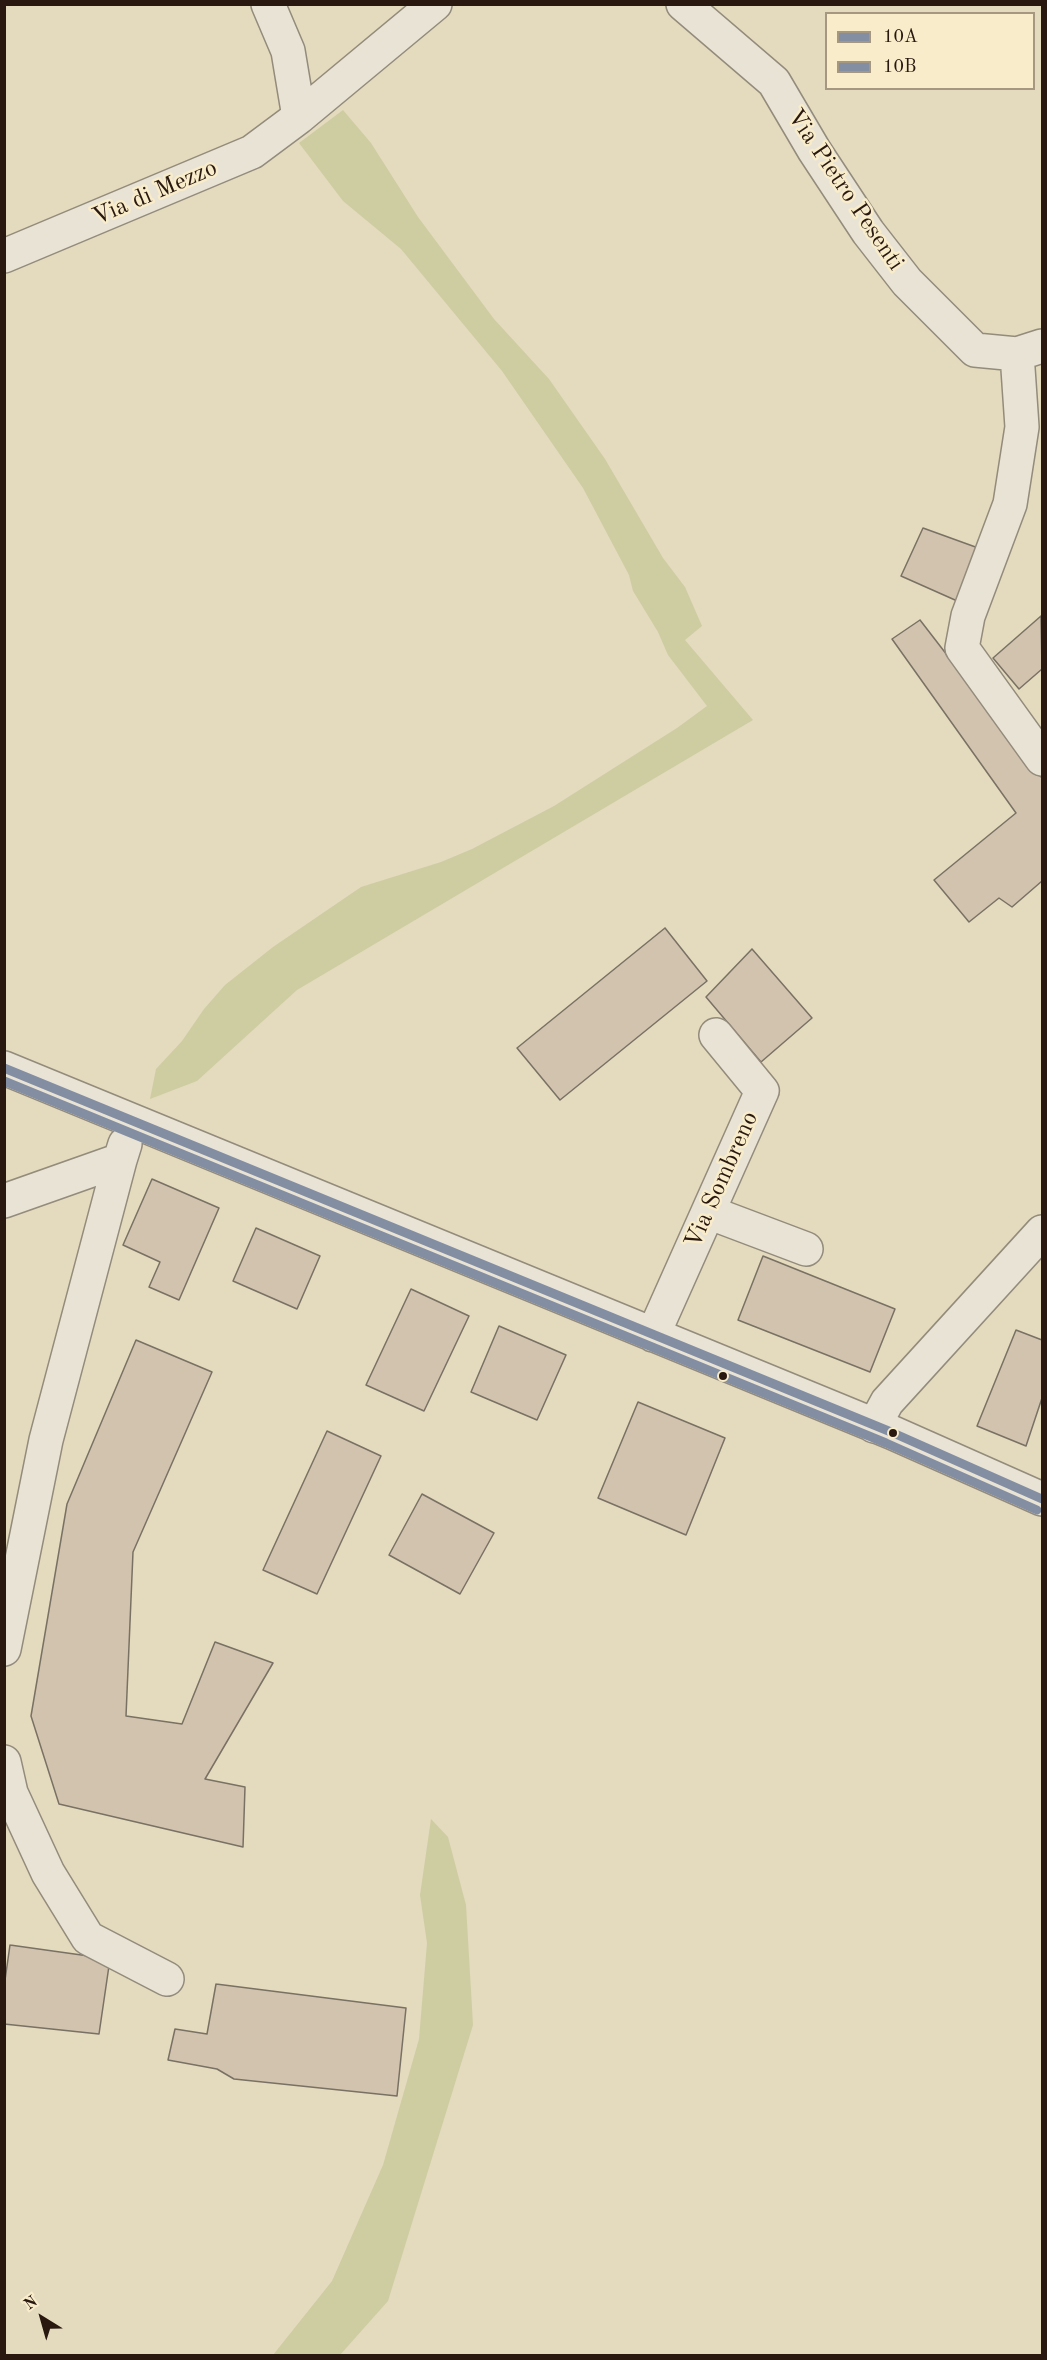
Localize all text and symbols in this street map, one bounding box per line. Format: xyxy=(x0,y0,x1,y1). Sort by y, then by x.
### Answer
legend xyxy=(825,12,1035,90)
text: 10A xyxy=(883,28,918,46)
text: 10B xyxy=(883,58,916,76)
street label: Via Pietro Pesenti xyxy=(780,104,910,276)
street label: Via di Mezzo xyxy=(88,154,222,232)
street label: Via Sombreno xyxy=(679,1107,765,1253)
unlabelled marker xyxy=(717,1370,729,1382)
unlabelled marker xyxy=(887,1427,899,1439)
north arrow xyxy=(12,2288,72,2348)
text: N xyxy=(21,2294,41,2314)

